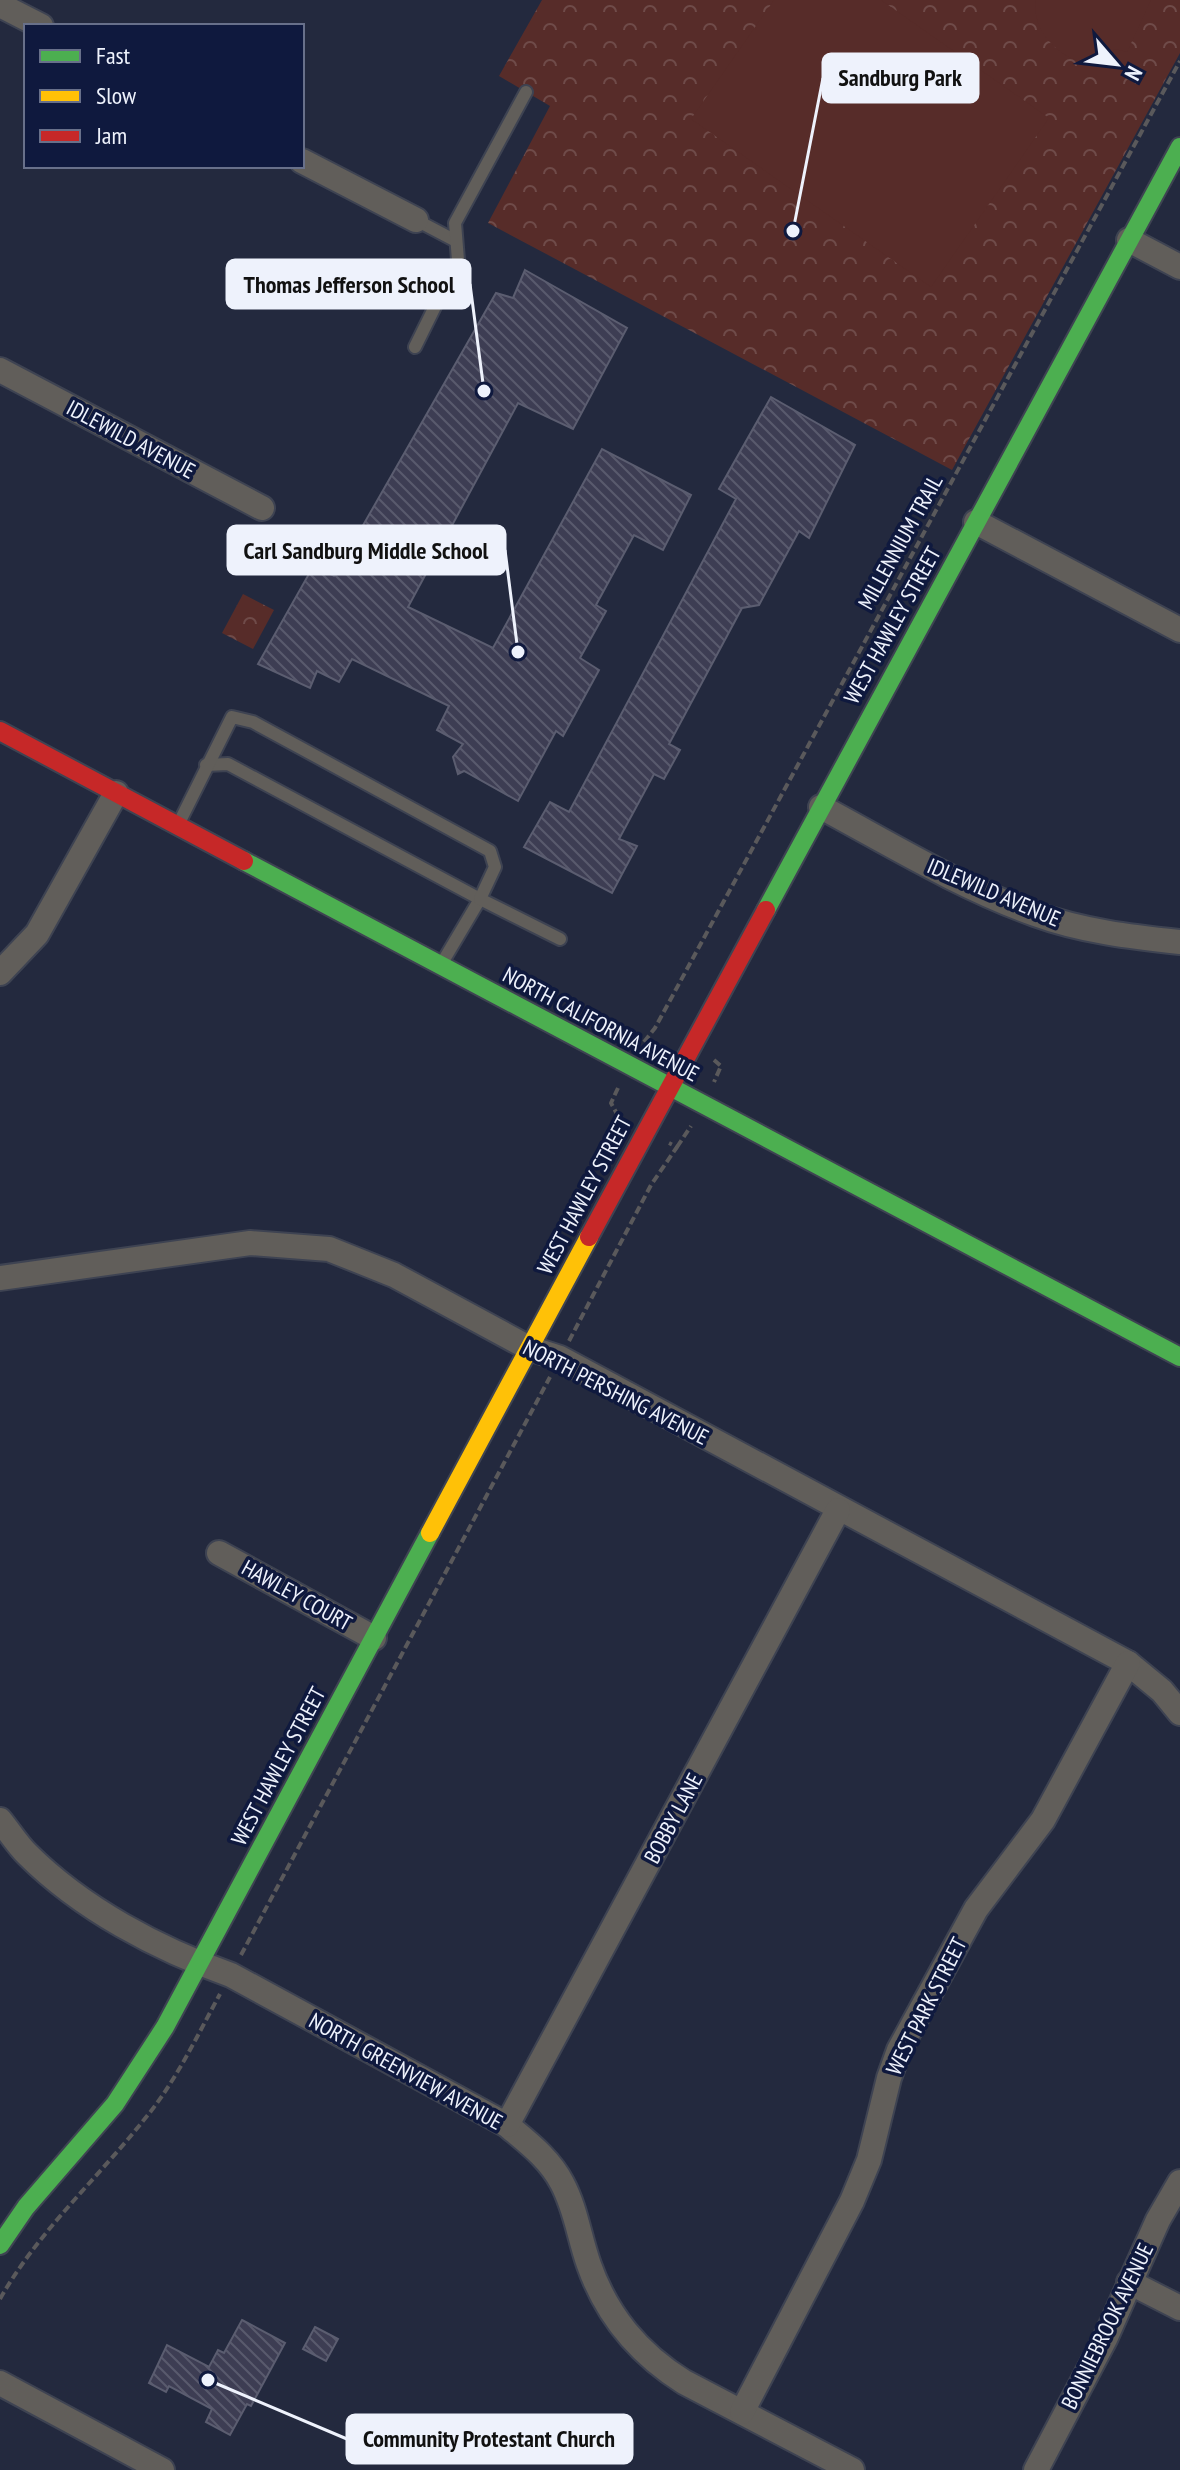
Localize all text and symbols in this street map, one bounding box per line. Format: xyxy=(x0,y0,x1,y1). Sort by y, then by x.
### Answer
legend xyxy=(24,24,304,168)
north arrow xyxy=(1076,24,1156,104)
text: Fast xyxy=(96,40,131,71)
callout: Sandburg Park xyxy=(823,54,978,102)
text: Sandburg Park xyxy=(838,62,962,93)
text: N xyxy=(1119,62,1149,85)
text: Slow xyxy=(96,80,137,111)
text: Jam xyxy=(95,120,127,151)
callout: Thomas Jefferson School xyxy=(227,260,470,308)
text: Thomas Jefferson School xyxy=(244,269,455,300)
street label: IDLEWILD AVENUE xyxy=(62,393,200,485)
street label: MILLENNIUM TRAIL xyxy=(851,470,949,614)
callout: Carl Sandburg Middle School xyxy=(228,526,505,574)
text: Carl Sandburg Middle School xyxy=(244,535,489,566)
street label: WEST HAWLEY STREET xyxy=(837,541,947,708)
street label: IDLEWILD AVENUE xyxy=(923,851,1065,933)
street label: NORTH CALIFORNIA AVENUE xyxy=(498,960,704,1088)
street label: WEST HAWLEY STREET xyxy=(531,1111,638,1279)
street label: NORTH PERSHING AVENUE xyxy=(518,1333,714,1451)
street label: HAWLEY COURT xyxy=(237,1553,357,1637)
street label: WEST HAWLEY STREET xyxy=(225,1682,332,1850)
street label: BOBBY LANE xyxy=(638,1768,708,1868)
street label: WEST PARK STREET xyxy=(879,1932,973,2079)
street label: NORTH GREENVIEW AVENUE xyxy=(304,2006,508,2136)
street label: BONNIEBROOK AVENUE xyxy=(1055,2238,1159,2414)
callout: Community Protestant Church xyxy=(347,2415,632,2463)
text: Community Protestant Church xyxy=(363,2423,615,2454)

